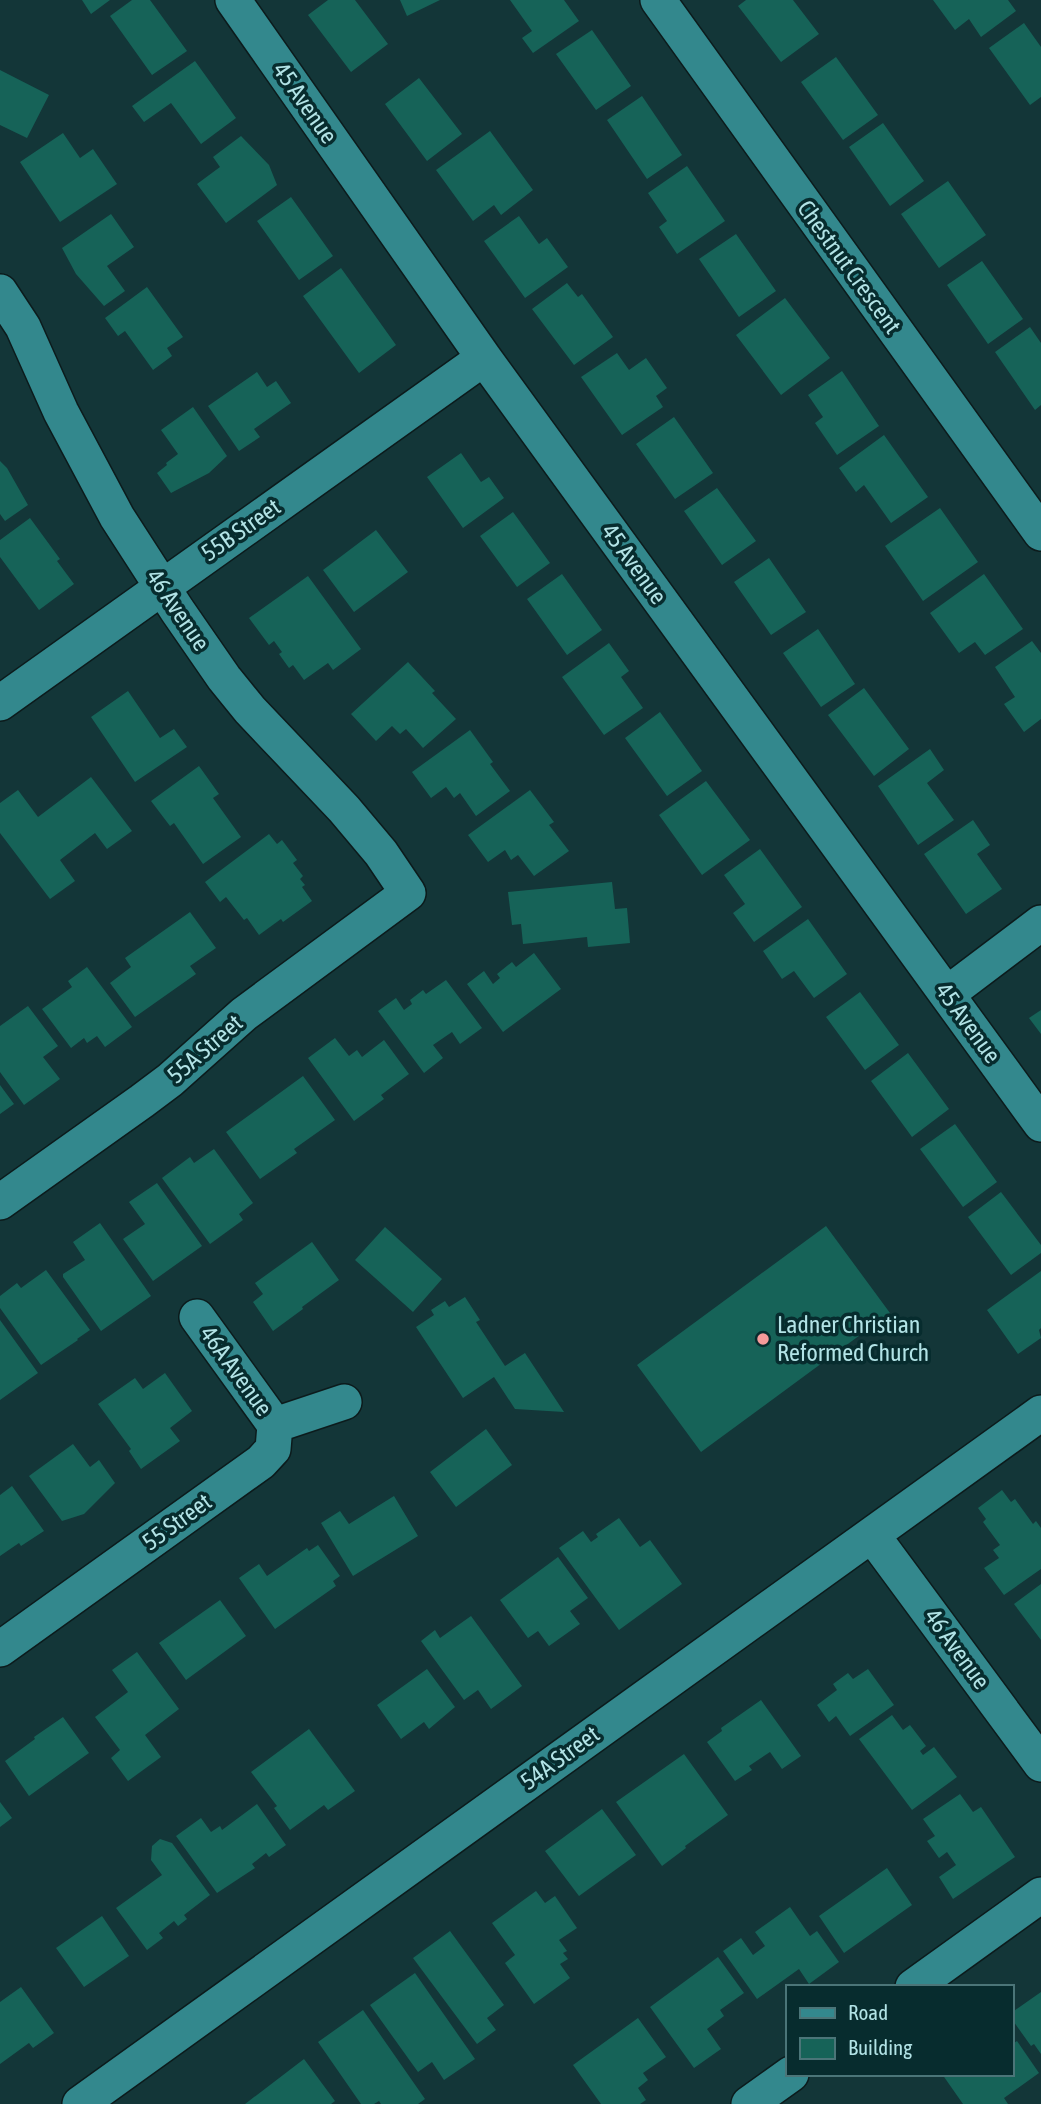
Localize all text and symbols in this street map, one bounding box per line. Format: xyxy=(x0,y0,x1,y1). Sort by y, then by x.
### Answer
street label: 45 Avenue xyxy=(268,57,343,148)
street label: Chestnut Crescent xyxy=(792,195,907,339)
street label: 55B Street xyxy=(196,493,285,566)
street label: 45 Avenue xyxy=(596,518,672,609)
street label: 46 Avenue xyxy=(141,564,215,656)
street label: 45 Avenue xyxy=(930,977,1006,1068)
street label: 55A Street xyxy=(162,1009,248,1088)
place label: Ladner Christian Reformed Church xyxy=(777,1311,929,1366)
street label: 46A Avenue xyxy=(195,1321,278,1421)
marker: Ladner Christian Reformed Church xyxy=(755,1331,771,1347)
street label: 55 Street xyxy=(137,1488,216,1556)
street label: 46 Avenue xyxy=(919,1603,995,1694)
street label: 54A Street xyxy=(515,1720,604,1795)
legend xyxy=(786,1985,1013,2076)
text: Road xyxy=(848,2000,888,2024)
text: Building xyxy=(848,2035,912,2059)

